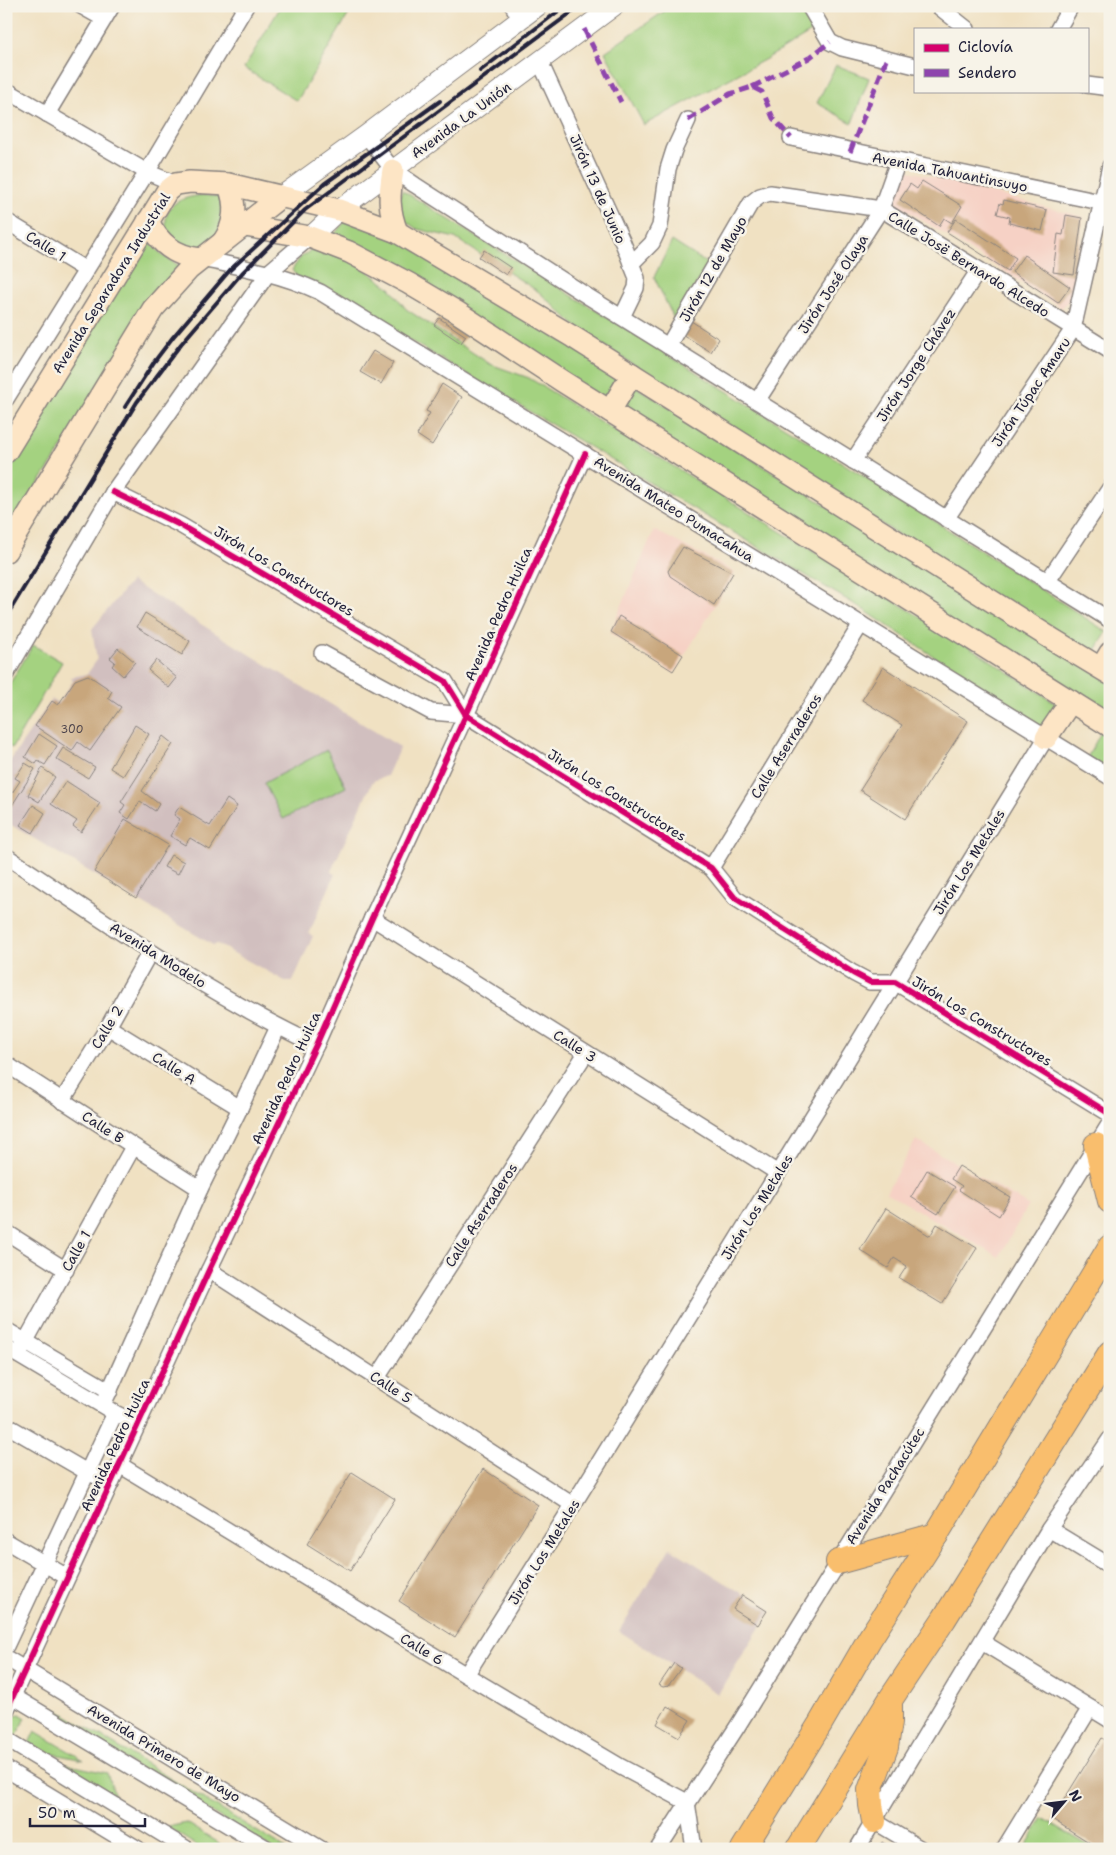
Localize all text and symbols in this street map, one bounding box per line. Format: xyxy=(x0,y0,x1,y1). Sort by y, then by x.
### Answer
legend xyxy=(914,28,1088,92)
text: Ciclovía xyxy=(958,37,1014,57)
text: Sendero xyxy=(958,63,1017,83)
street label: Avenida La Unión xyxy=(408,77,515,162)
street label: Jirón 13 de Junio xyxy=(566,132,630,246)
street label: Avenida Tahuantinsuyo xyxy=(871,148,1029,196)
street label: Avenida Separadora Industrial xyxy=(48,189,175,377)
street label: Calle Josë Bernardo Alcedo xyxy=(885,207,1053,321)
street label: Jirón 12 de Mayo xyxy=(675,213,751,325)
street label: Calle 1 xyxy=(23,227,69,265)
street label: Jirón José Olaya xyxy=(794,231,872,337)
street label: Jirón Jorge Chávez xyxy=(872,305,960,425)
street label: Jirón Túpac Amaru xyxy=(988,334,1074,450)
street label: Avenida Mateo Pumacahua xyxy=(591,452,758,566)
street label: Jirón Los Constructores xyxy=(211,522,357,620)
street label: Avenida Pedro Huilca xyxy=(460,544,536,684)
street label: Calle Aserraderos xyxy=(746,690,826,802)
house number: 300 xyxy=(61,722,83,737)
street label: Jirón Los Constructores xyxy=(544,745,690,845)
street label: Jirón Los Metales xyxy=(929,806,1009,918)
street label: Avenida Modelo xyxy=(106,918,210,992)
street label: Jirón Los Constructores xyxy=(909,972,1055,1070)
street label: Calle 2 xyxy=(87,1002,127,1052)
street label: Avenida Pedro Huilca xyxy=(247,1008,325,1147)
street label: Calle 3 xyxy=(550,1026,600,1066)
street label: Calle A xyxy=(149,1048,199,1088)
street label: Calle B xyxy=(79,1107,127,1147)
street label: Jirón Los Metales xyxy=(717,1151,797,1263)
street label: Calle Aserraderos xyxy=(441,1160,521,1270)
street label: Calle 1 xyxy=(57,1227,95,1275)
street label: Calle 5 xyxy=(367,1367,415,1407)
street label: Avenida Pedro Huilca xyxy=(76,1375,154,1514)
street label: Avenida Pachacútec xyxy=(842,1424,928,1548)
street label: Jirón Los Metales xyxy=(504,1496,584,1608)
street label: Calle 6 xyxy=(397,1629,447,1669)
street label: Avenida Primero de Mayo xyxy=(84,1700,244,1806)
north arrow xyxy=(1038,1778,1088,1828)
text: N xyxy=(1065,1787,1086,1805)
scale bar xyxy=(30,1795,145,1827)
text: 50 m xyxy=(38,1803,76,1823)

